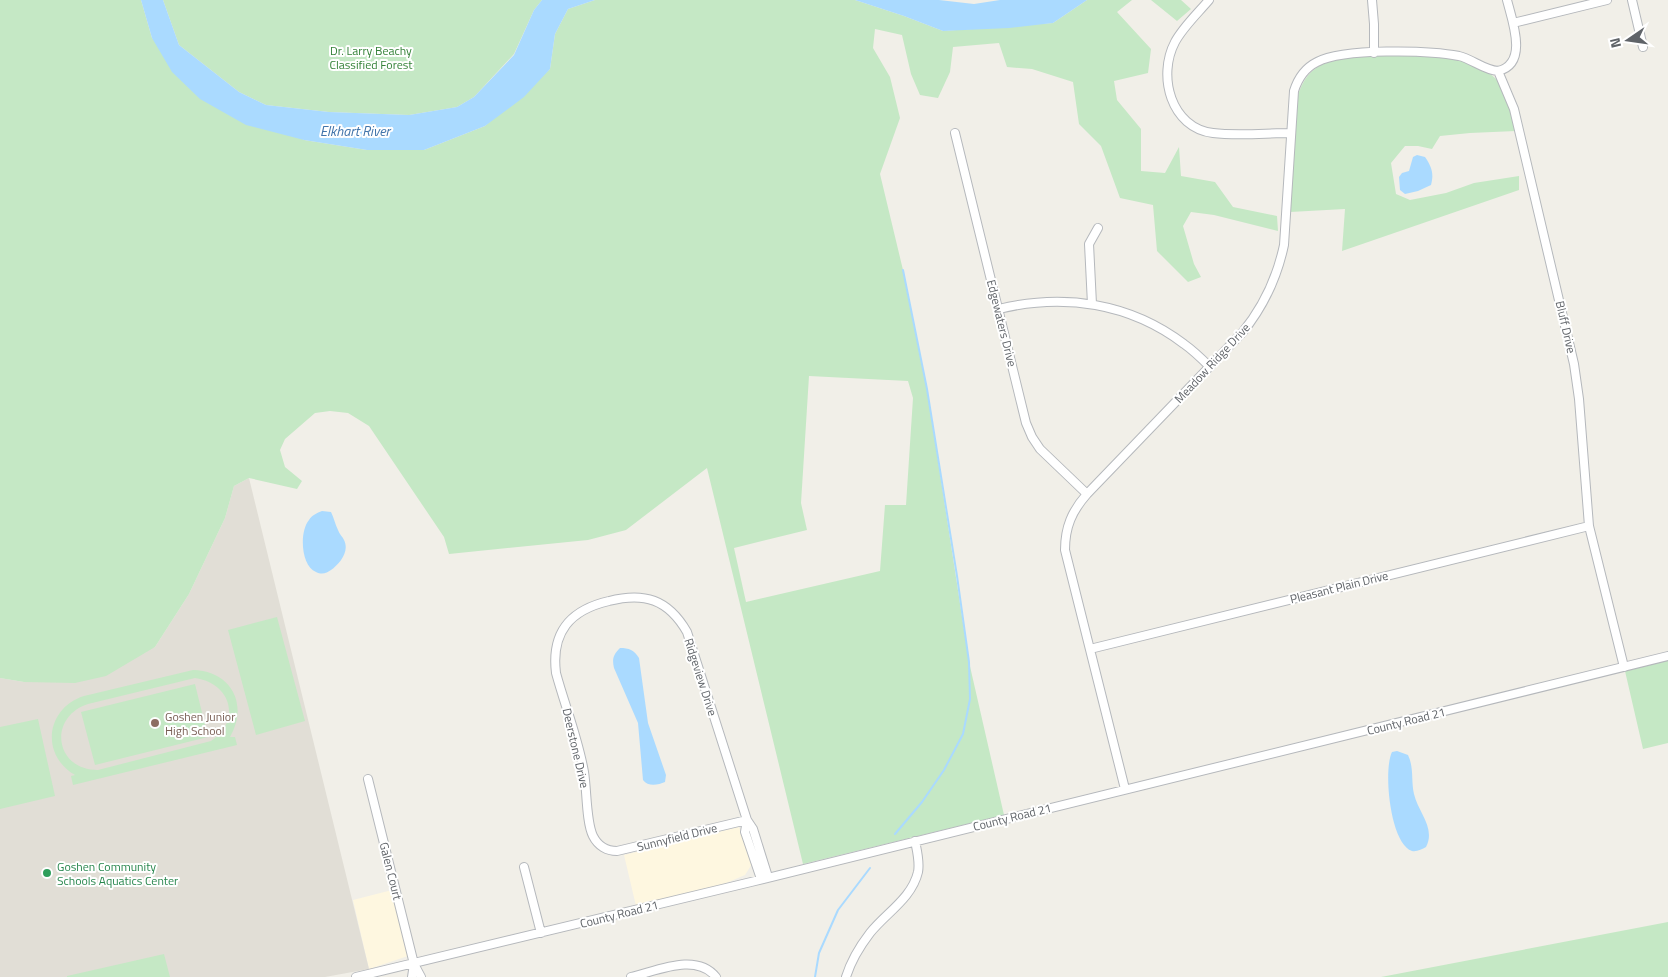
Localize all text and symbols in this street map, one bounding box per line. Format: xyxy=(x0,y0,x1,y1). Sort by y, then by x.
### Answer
north arrow xyxy=(1603,15,1653,65)
text: N xyxy=(1604,36,1626,50)
park label: Dr. Larry Beachy Classified Forest xyxy=(329,41,413,74)
water label: Elkhart River xyxy=(320,120,392,141)
street label: Edgewaters Drive xyxy=(982,278,1022,368)
street label: Bluff Drive xyxy=(1551,299,1581,355)
street label: Meadow Ridge Drive xyxy=(1170,318,1254,408)
street label: Pleasant Plain Drive xyxy=(1288,566,1390,608)
street label: Ridgeview Drive xyxy=(679,636,723,718)
street label: County Road 21 xyxy=(1365,702,1447,740)
street label: Deerstone Drive xyxy=(558,706,594,790)
place label: Goshen Junior High School xyxy=(165,707,235,740)
marker: Goshen Junior High School xyxy=(149,717,161,729)
street label: County Road 21 xyxy=(971,798,1053,836)
street label: Sunnyfield Drive xyxy=(635,818,719,856)
street label: Galen Court xyxy=(375,840,408,903)
place label: Goshen Community Schools Aquatics Center xyxy=(57,857,178,890)
marker: Goshen Community Schools Aquatics Center xyxy=(41,867,53,879)
street label: County Road 21 xyxy=(578,895,660,933)

